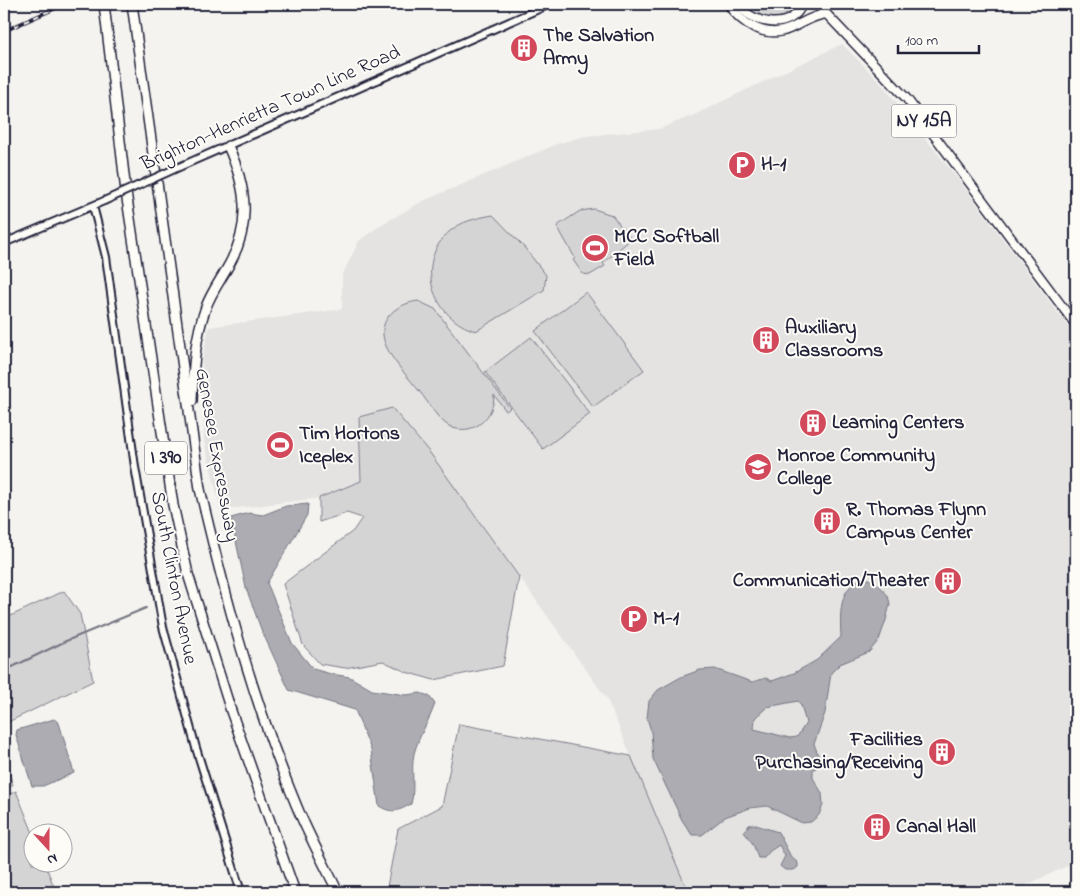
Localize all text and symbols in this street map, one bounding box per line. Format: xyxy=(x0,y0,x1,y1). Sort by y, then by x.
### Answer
place label: The Salvation Army xyxy=(543,22,654,75)
scale bar xyxy=(898,22,979,54)
text: 100 m xyxy=(905,30,938,52)
building icon: The Salvation Army xyxy=(509,33,539,63)
street label: Brighton-Henrietta Town Line Road xyxy=(136,39,406,181)
road number: NY 15A xyxy=(892,104,956,138)
parking icon: H-1 xyxy=(727,150,757,180)
place label: H-1 xyxy=(761,151,787,180)
place label: MCC Softball Field xyxy=(613,223,719,275)
sports icon: MCC Softball Field xyxy=(580,233,610,263)
place label: Auxiliary Classrooms xyxy=(785,314,883,366)
building icon: Auxiliary Classrooms xyxy=(751,325,781,355)
street label: Genesee Expressway xyxy=(186,366,246,544)
building icon: Learning Centers xyxy=(798,408,828,438)
place label: Learning Centers xyxy=(832,409,965,439)
place label: Tim Hortons Iceplex xyxy=(299,420,400,472)
sports icon: Tim Hortons Iceplex xyxy=(265,430,295,460)
road number: I 390 xyxy=(145,442,187,474)
place label: Monroe Community College xyxy=(777,442,935,495)
school or university icon: Monroe Community College xyxy=(743,452,773,482)
street label: South Clinton Avenue xyxy=(142,489,204,667)
place label: R. Thomas Flynn Campus Center xyxy=(846,496,986,548)
building icon: R. Thomas Flynn Campus Center xyxy=(812,506,842,536)
building icon: Communication/Theater xyxy=(933,566,963,596)
place label: Communication/Theater xyxy=(733,567,930,596)
parking icon: M-1 xyxy=(619,604,649,634)
place label: M-1 xyxy=(653,605,680,634)
place label: Facilities Purchasing/Receiving xyxy=(755,726,923,779)
building icon: Facilities Purchasing/Receiving xyxy=(927,737,957,767)
building icon: Canal Hall xyxy=(862,812,892,842)
place label: Canal Hall xyxy=(896,813,976,842)
north arrow xyxy=(22,824,72,874)
text: N xyxy=(44,847,60,870)

